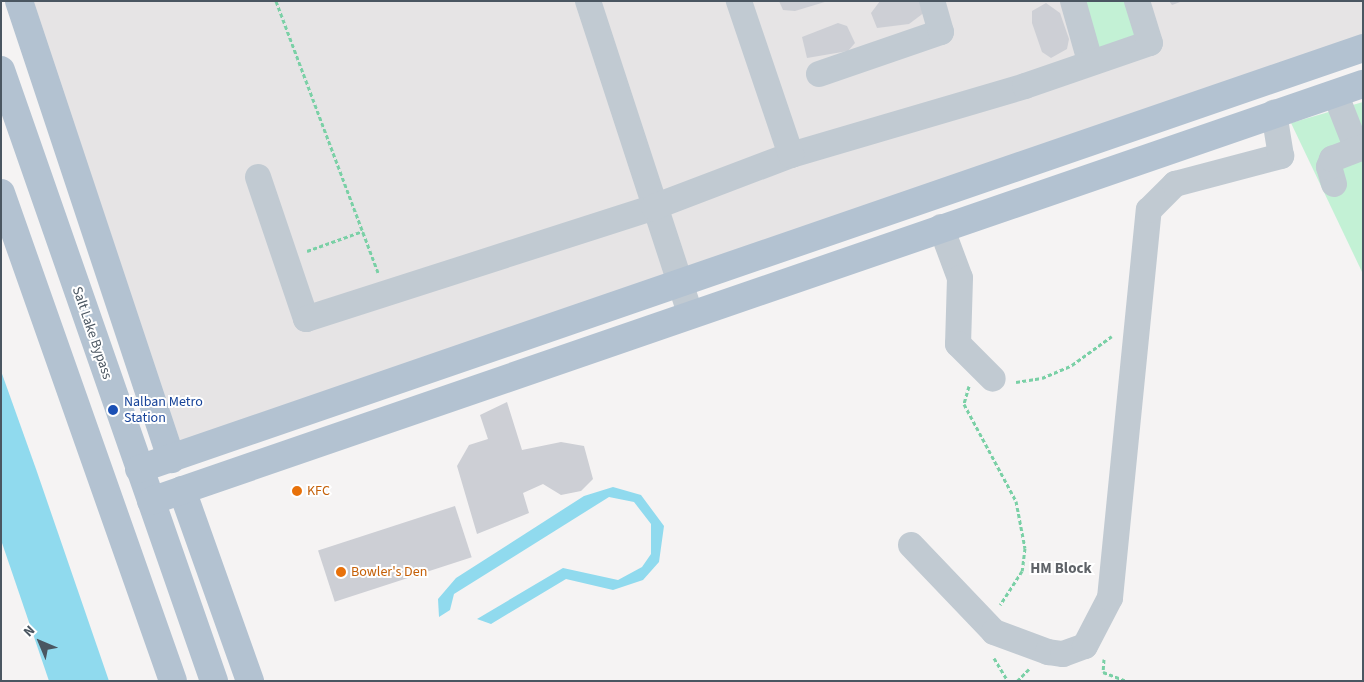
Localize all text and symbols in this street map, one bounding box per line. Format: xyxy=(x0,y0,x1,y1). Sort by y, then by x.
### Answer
street label: Salt Lake Bypass xyxy=(68,284,116,382)
place label: Nalban Metro Station xyxy=(124,394,203,427)
marker: Nalban Metro Station xyxy=(106,403,120,417)
place label: KFC xyxy=(307,483,330,499)
marker: KFC xyxy=(291,485,303,497)
district label: HM Block xyxy=(1030,560,1092,578)
place label: Bowler's Den xyxy=(351,564,427,580)
marker: Bowler's Den xyxy=(335,566,347,578)
north arrow xyxy=(15,617,65,667)
text: N xyxy=(19,621,40,642)

